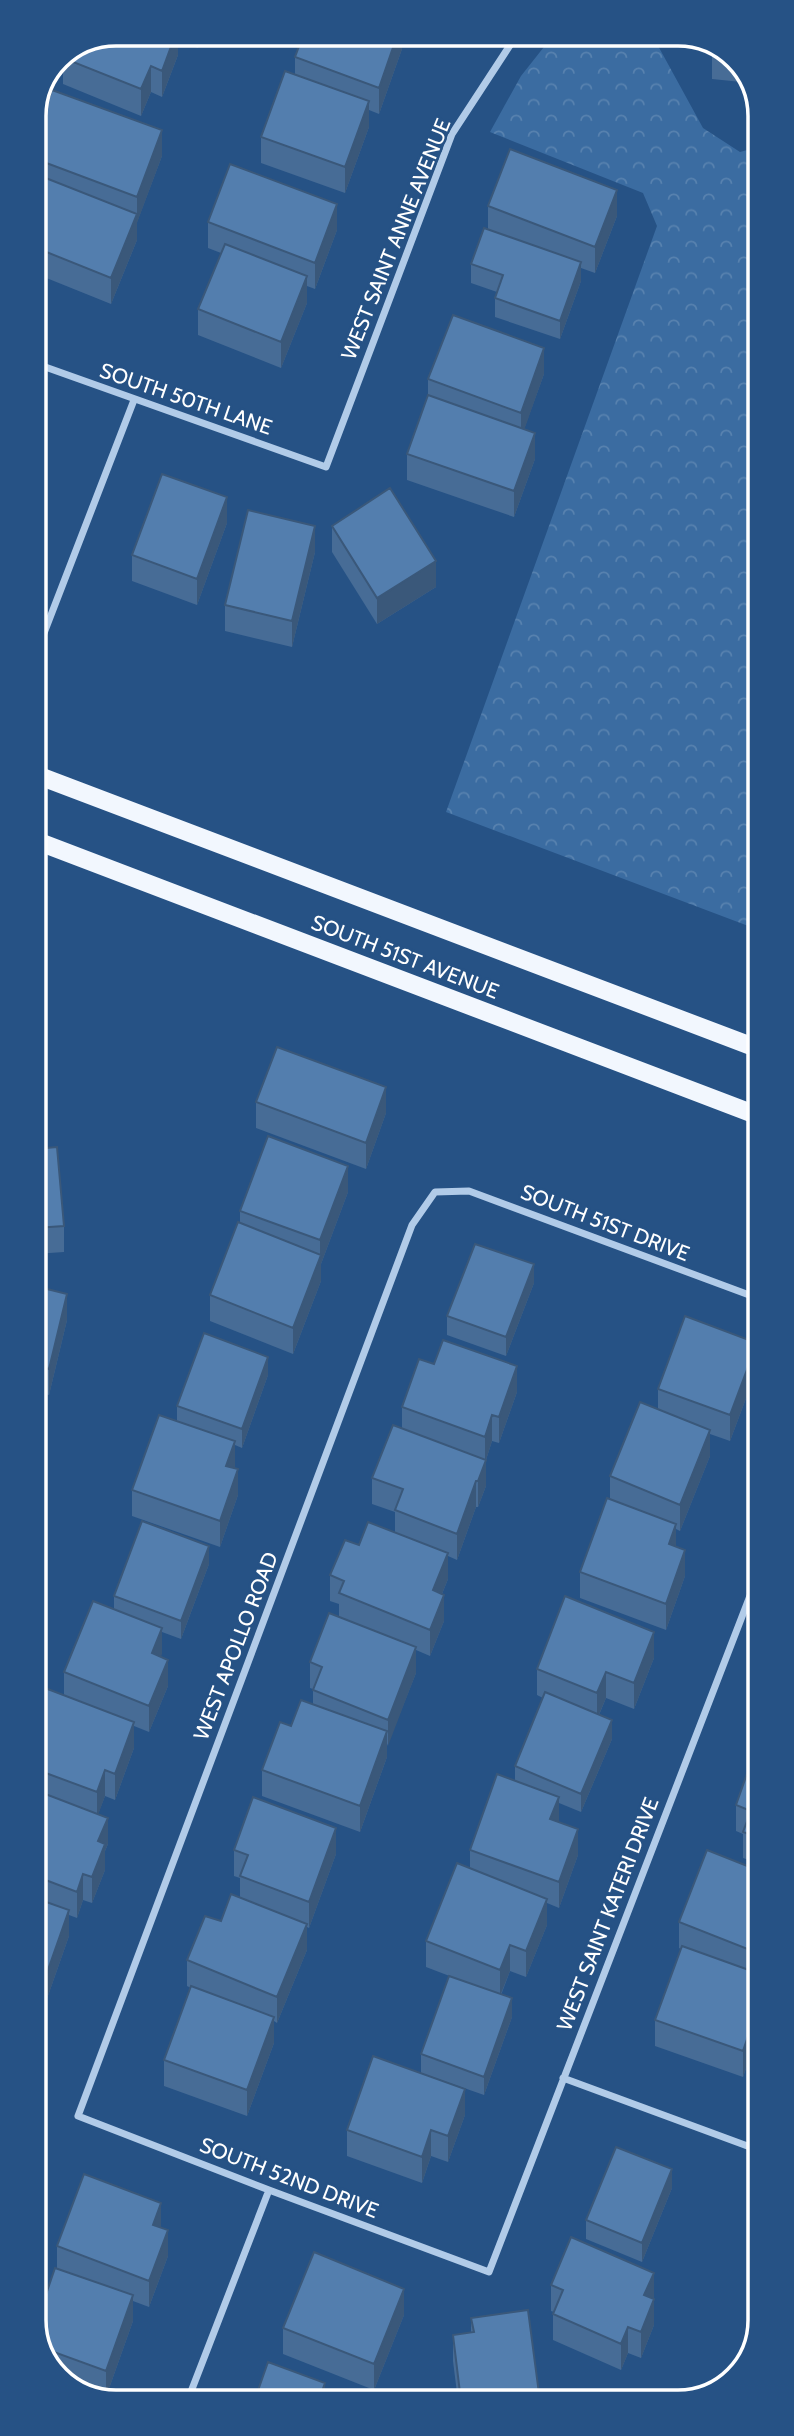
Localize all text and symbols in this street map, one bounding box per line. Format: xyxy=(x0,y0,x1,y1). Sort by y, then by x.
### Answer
street label: WEST SAINT ANNE AVENUE xyxy=(336,115,455,363)
street label: SOUTH 50TH LANE xyxy=(97,357,276,440)
street label: SOUTH 51ST AVENUE xyxy=(308,909,502,1004)
street label: SOUTH 51ST DRIVE xyxy=(517,1179,693,1266)
street label: WEST APOLLO ROAD xyxy=(188,1548,283,1743)
street label: WEST SAINT KATERI DRIVE xyxy=(551,1794,664,2034)
street label: SOUTH 52ND DRIVE xyxy=(196,2132,382,2223)

